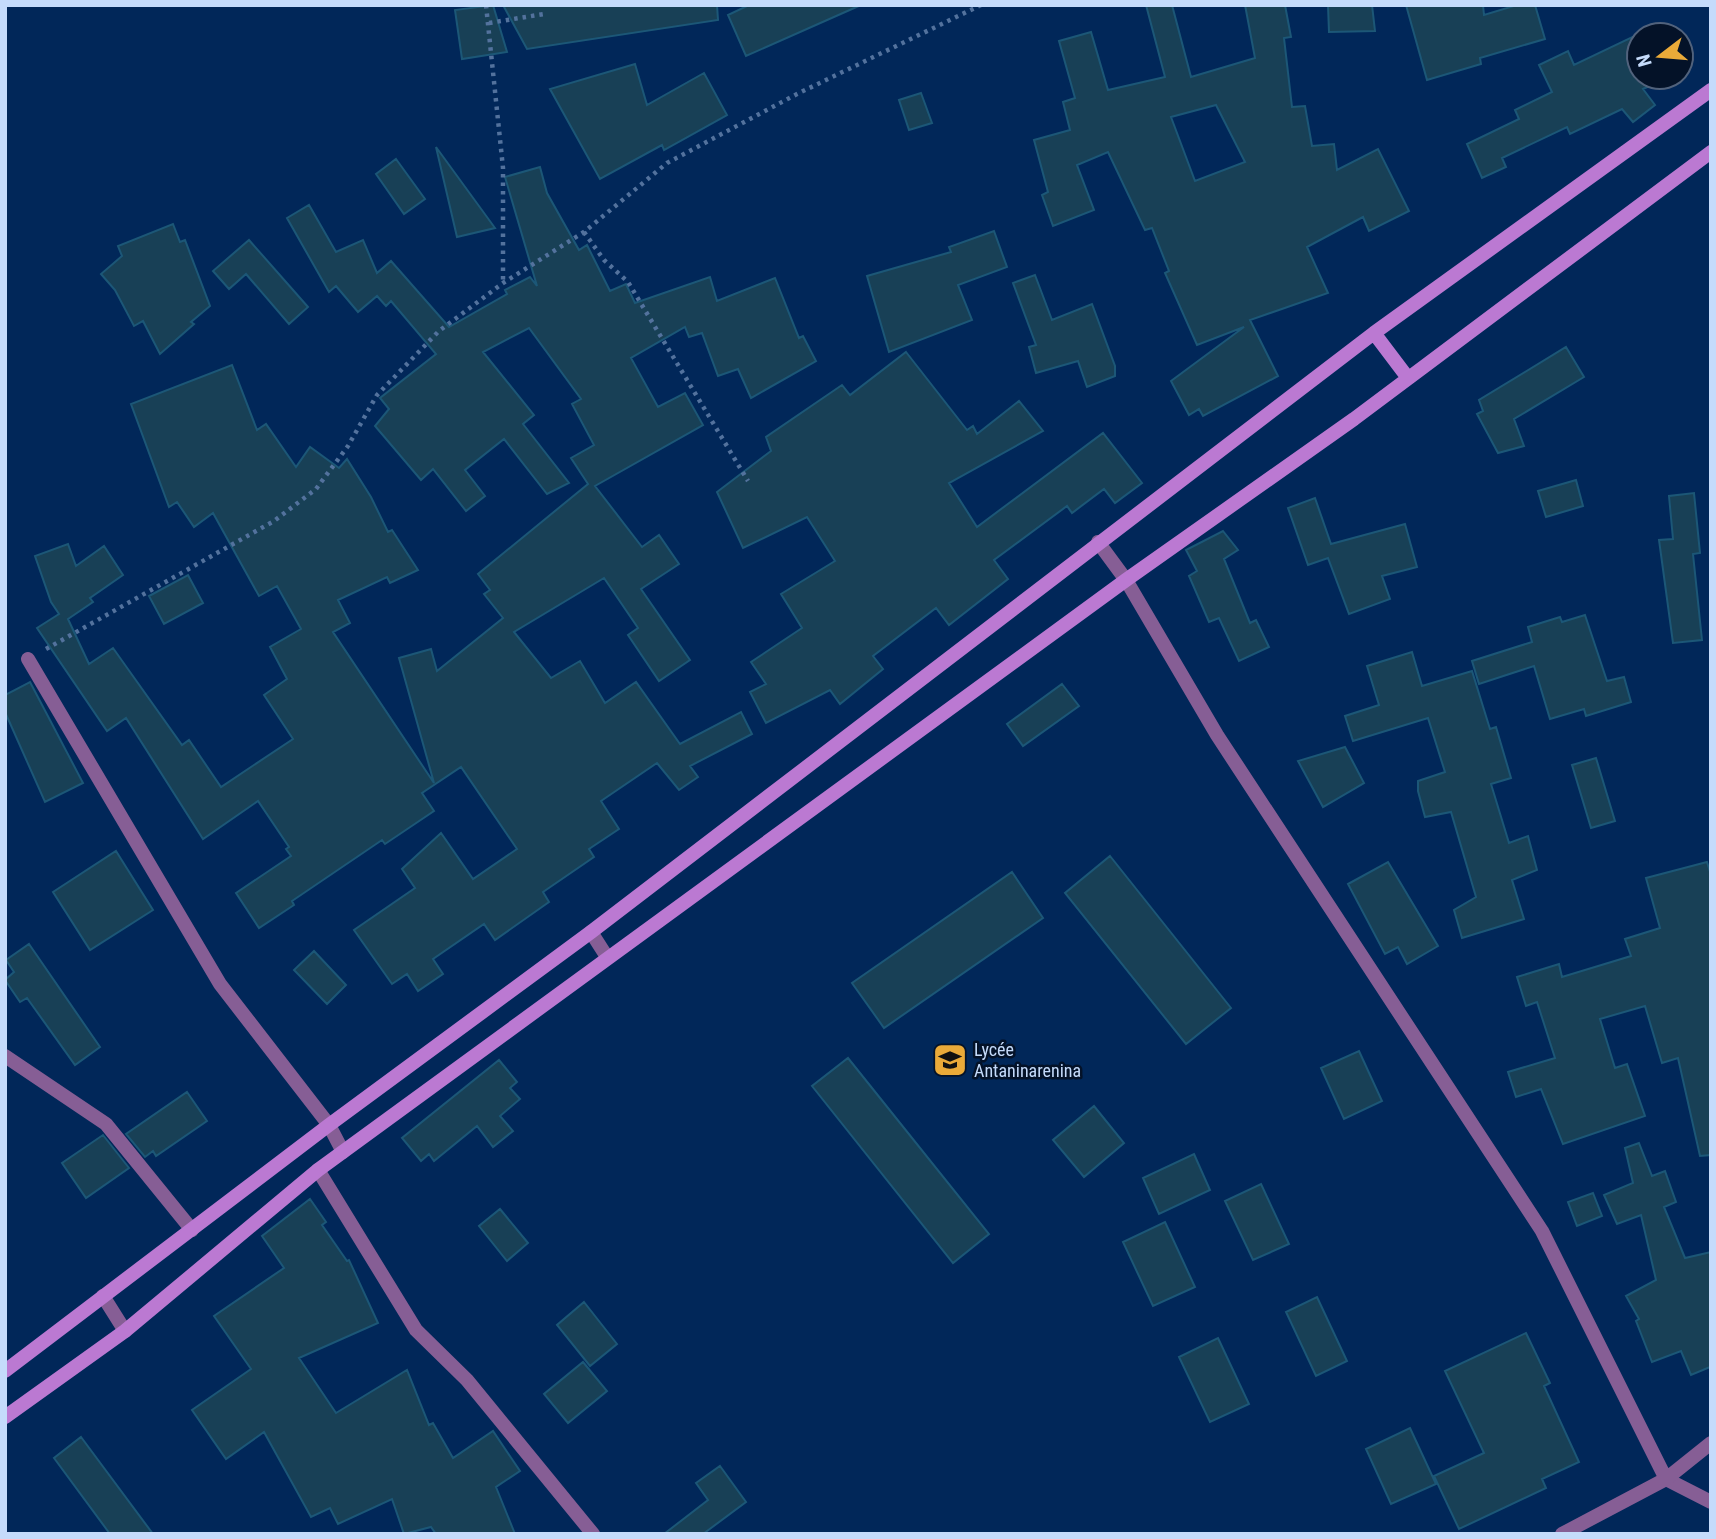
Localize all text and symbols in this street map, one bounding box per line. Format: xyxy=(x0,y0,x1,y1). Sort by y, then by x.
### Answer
north arrow xyxy=(1625,21,1695,91)
text: N xyxy=(1631,52,1657,69)
place label: Lycée Antaninarenina xyxy=(974,1039,1081,1081)
school or university icon: Lycée Antaninarenina xyxy=(931,1041,969,1079)

